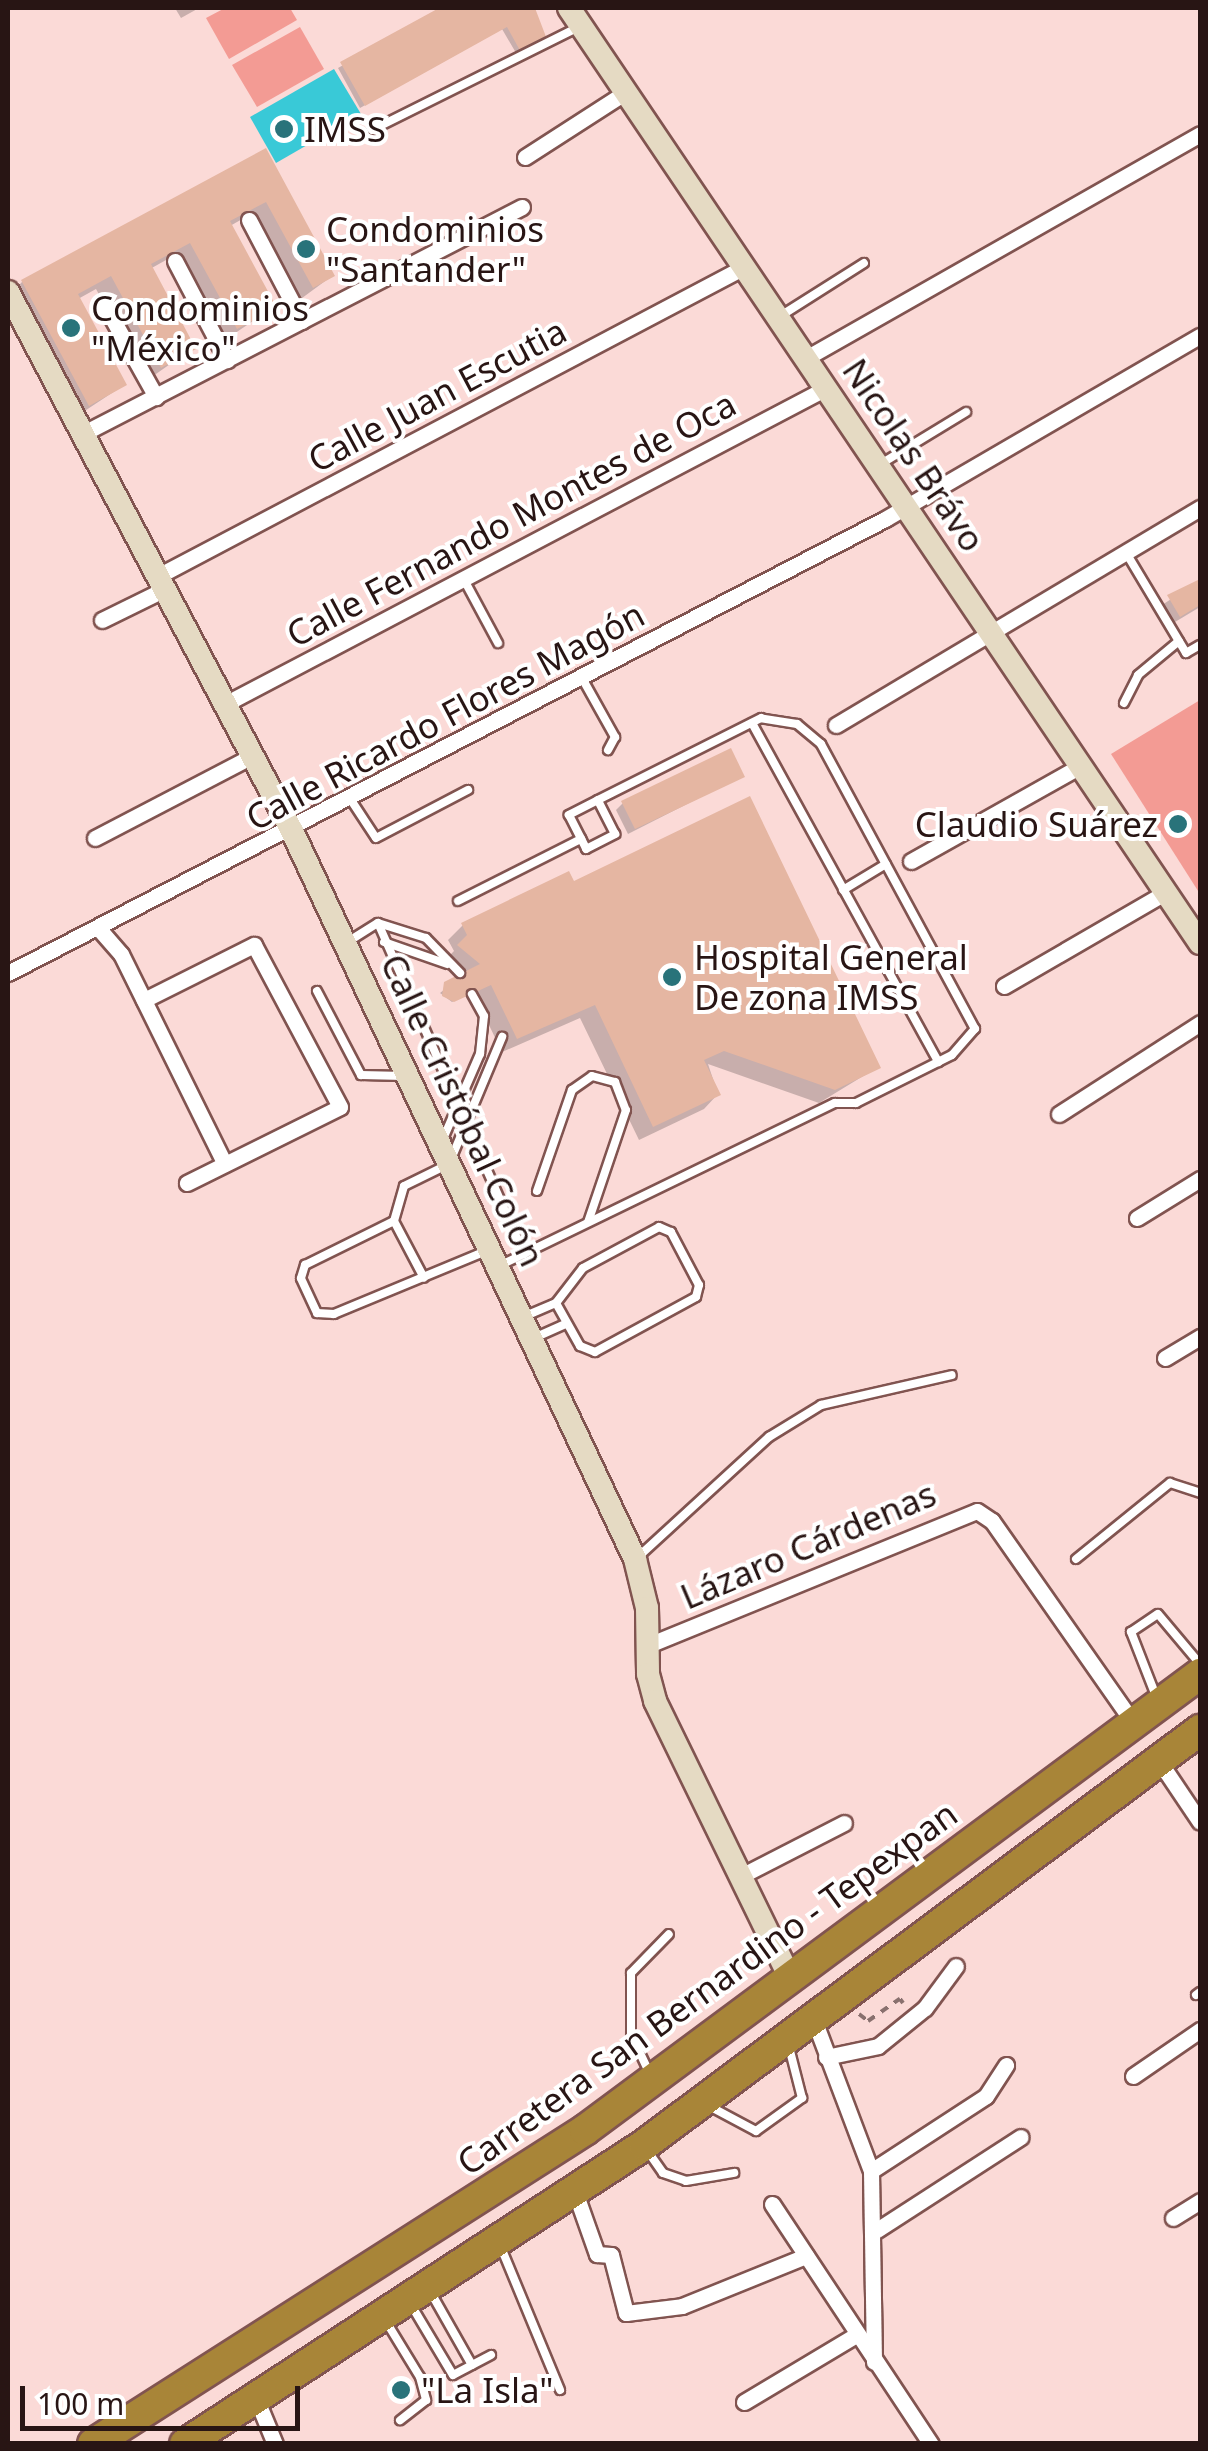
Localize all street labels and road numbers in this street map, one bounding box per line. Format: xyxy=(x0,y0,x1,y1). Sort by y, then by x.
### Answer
street label: Calle Juan Escutia xyxy=(301,309,573,481)
street label: Nicolas Brávo xyxy=(834,351,994,559)
street label: Calle Fernando Montes de Oca xyxy=(279,382,743,656)
street label: Calle Ricardo Flores Magón xyxy=(239,593,651,839)
street label: Calle Cristóbal Colón xyxy=(372,947,554,1273)
street label: Lázaro Cárdenas xyxy=(674,1472,942,1618)
street label: Carretera San Bernardino - Tepexpan xyxy=(449,1792,965,2184)

